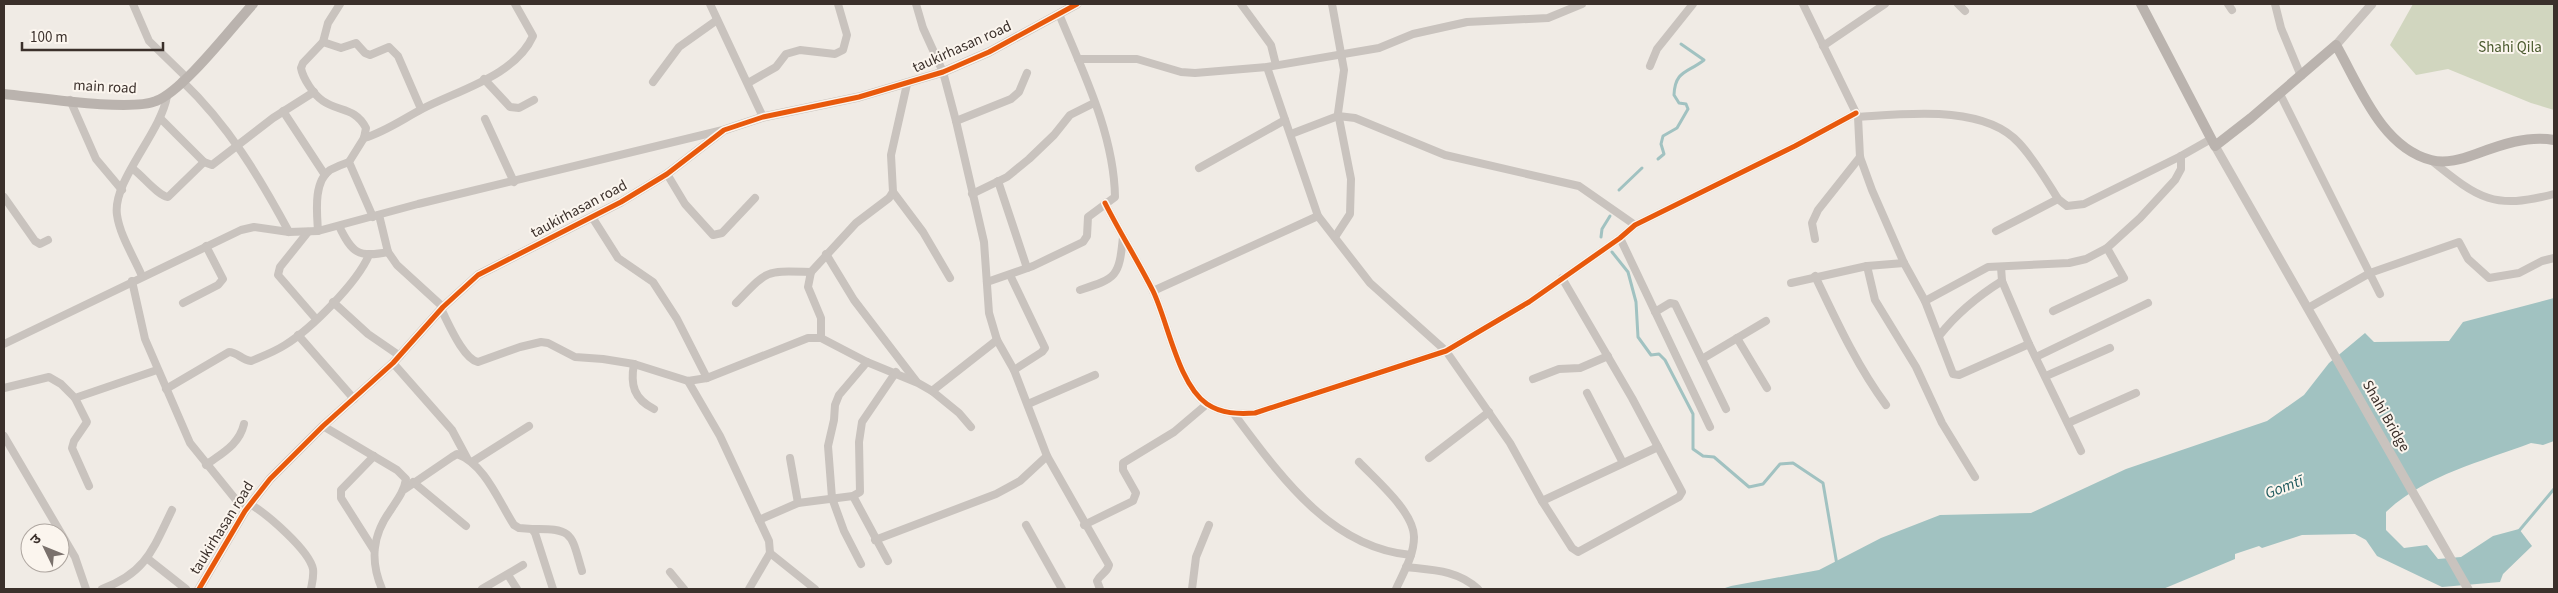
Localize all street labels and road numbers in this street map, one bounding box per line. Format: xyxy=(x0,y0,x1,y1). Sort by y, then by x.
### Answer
street label: taukirhasan road xyxy=(909,16,1015,78)
street label: main road xyxy=(73,75,137,99)
street label: taukirhasan road xyxy=(527,175,631,243)
street label: Shahi Bridge xyxy=(2357,376,2415,456)
street label: taukirhasan road xyxy=(185,477,259,579)

